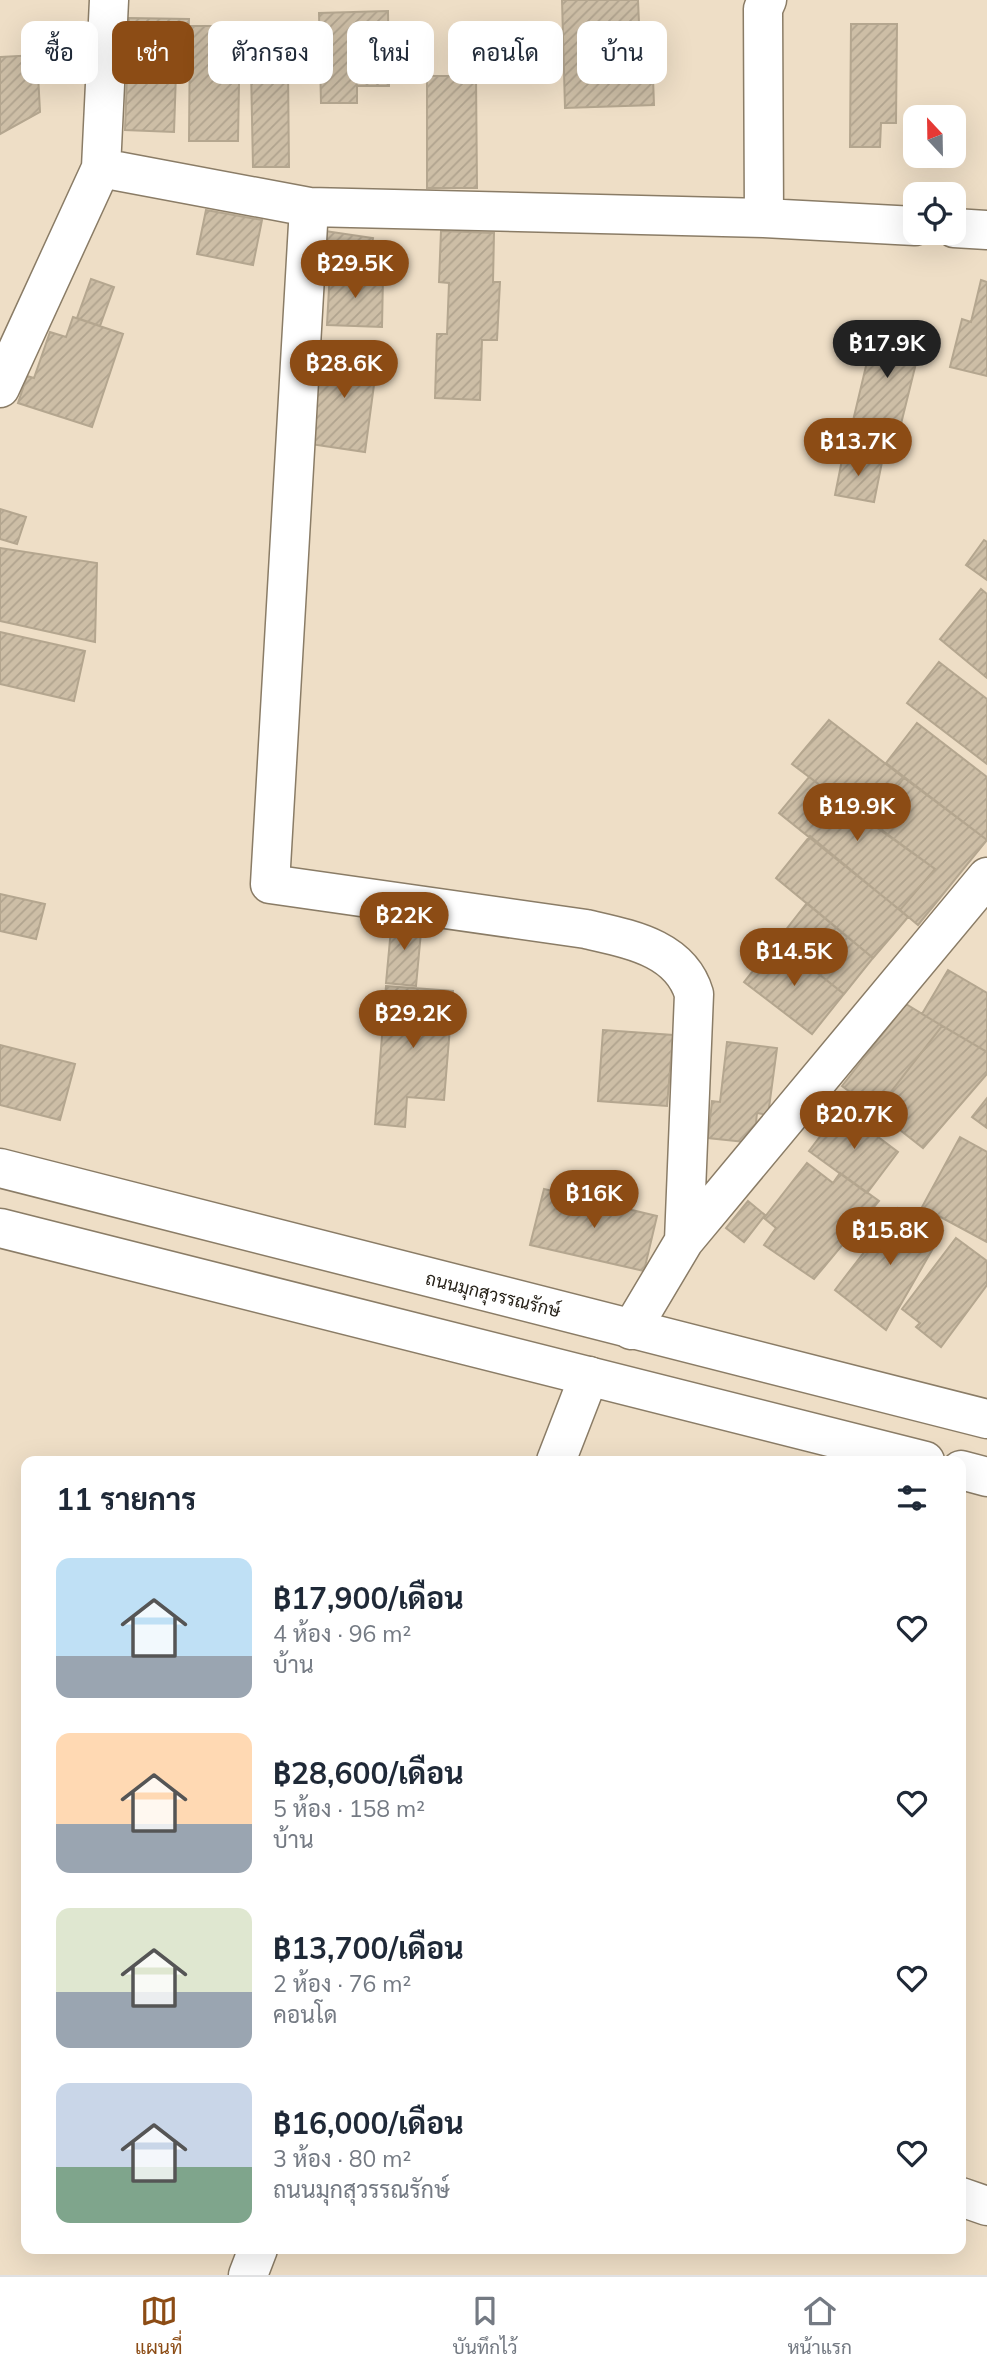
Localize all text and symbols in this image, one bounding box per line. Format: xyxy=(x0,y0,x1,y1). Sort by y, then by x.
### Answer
chip: ซื้อ xyxy=(21,21,98,84)
chip: เช่า xyxy=(112,21,194,84)
chip: ตัวกรอง xyxy=(208,21,333,84)
chip: ใหม่ xyxy=(347,21,434,84)
chip: คอนโด xyxy=(448,21,563,84)
chip: บ้าน xyxy=(577,21,667,84)
north arrow xyxy=(903,105,966,168)
map controls xyxy=(903,105,966,245)
button: locate xyxy=(903,182,966,245)
pin: ฿29.5K xyxy=(298,240,412,300)
text: ฿29.5K xyxy=(317,248,393,277)
pin: ฿17.9K xyxy=(830,320,944,380)
text: ฿17.9K xyxy=(849,328,925,357)
pin: ฿28.6K xyxy=(287,340,401,400)
text: ฿28.6K xyxy=(306,348,382,377)
pin: ฿13.7K xyxy=(801,419,915,478)
text: ฿13.7K xyxy=(820,426,896,455)
pin: ฿19.9K xyxy=(800,784,914,843)
text: ฿19.9K xyxy=(819,791,895,820)
pin: ฿22K xyxy=(363,892,445,952)
text: ฿22K xyxy=(376,900,432,929)
pin: ฿14.5K xyxy=(737,928,851,988)
text: ฿14.5K xyxy=(756,936,832,965)
pin: ฿29.2K xyxy=(356,990,470,1050)
text: ฿29.2K xyxy=(375,998,451,1027)
pin: ฿20.7K xyxy=(797,1092,911,1151)
text: ฿20.7K xyxy=(816,1099,892,1128)
pin: ฿16K xyxy=(553,1170,635,1230)
text: ฿16K xyxy=(566,1178,622,1207)
pin: ฿15.8K xyxy=(833,1208,947,1267)
text: ฿15.8K xyxy=(852,1215,928,1244)
street label: ถนนมุกสุวรรณรักษ์ xyxy=(423,1266,564,1324)
icon: filters xyxy=(893,1479,931,1517)
text: 11 รายการ xyxy=(56,1480,196,1518)
text: ฿17,900/เดือน xyxy=(273,1579,464,1617)
icon: home xyxy=(112,1586,196,1670)
icon: heart xyxy=(893,1609,931,1647)
text: 4 ห้อง · 96 m² xyxy=(273,1619,411,1648)
text: บ้าน xyxy=(273,1650,314,1679)
text: ฿28,600/เดือน xyxy=(273,1754,464,1792)
icon: home xyxy=(112,1761,196,1845)
icon: heart xyxy=(893,1784,931,1822)
text: 5 ห้อง · 158 m² xyxy=(273,1794,425,1823)
text: บ้าน xyxy=(273,1825,314,1854)
text: ฿13,700/เดือน xyxy=(273,1929,464,1967)
icon: home xyxy=(112,1936,196,2020)
icon: heart xyxy=(893,1959,931,1997)
text: 2 ห้อง · 76 m² xyxy=(273,1969,411,1998)
text: คอนโด xyxy=(273,2000,337,2029)
text: ฿16,000/เดือน xyxy=(273,2104,464,2142)
icon: home xyxy=(112,2111,196,2195)
icon: heart xyxy=(893,2134,931,2172)
text: 3 ห้อง · 80 m² xyxy=(273,2144,411,2173)
text: ถนนมุกสุวรรณรักษ์ xyxy=(273,2175,449,2204)
tab: แผนที่ xyxy=(135,2292,182,2359)
tab: บันทึกไว้ xyxy=(452,2292,517,2359)
tab: หน้าแรก xyxy=(787,2292,852,2359)

